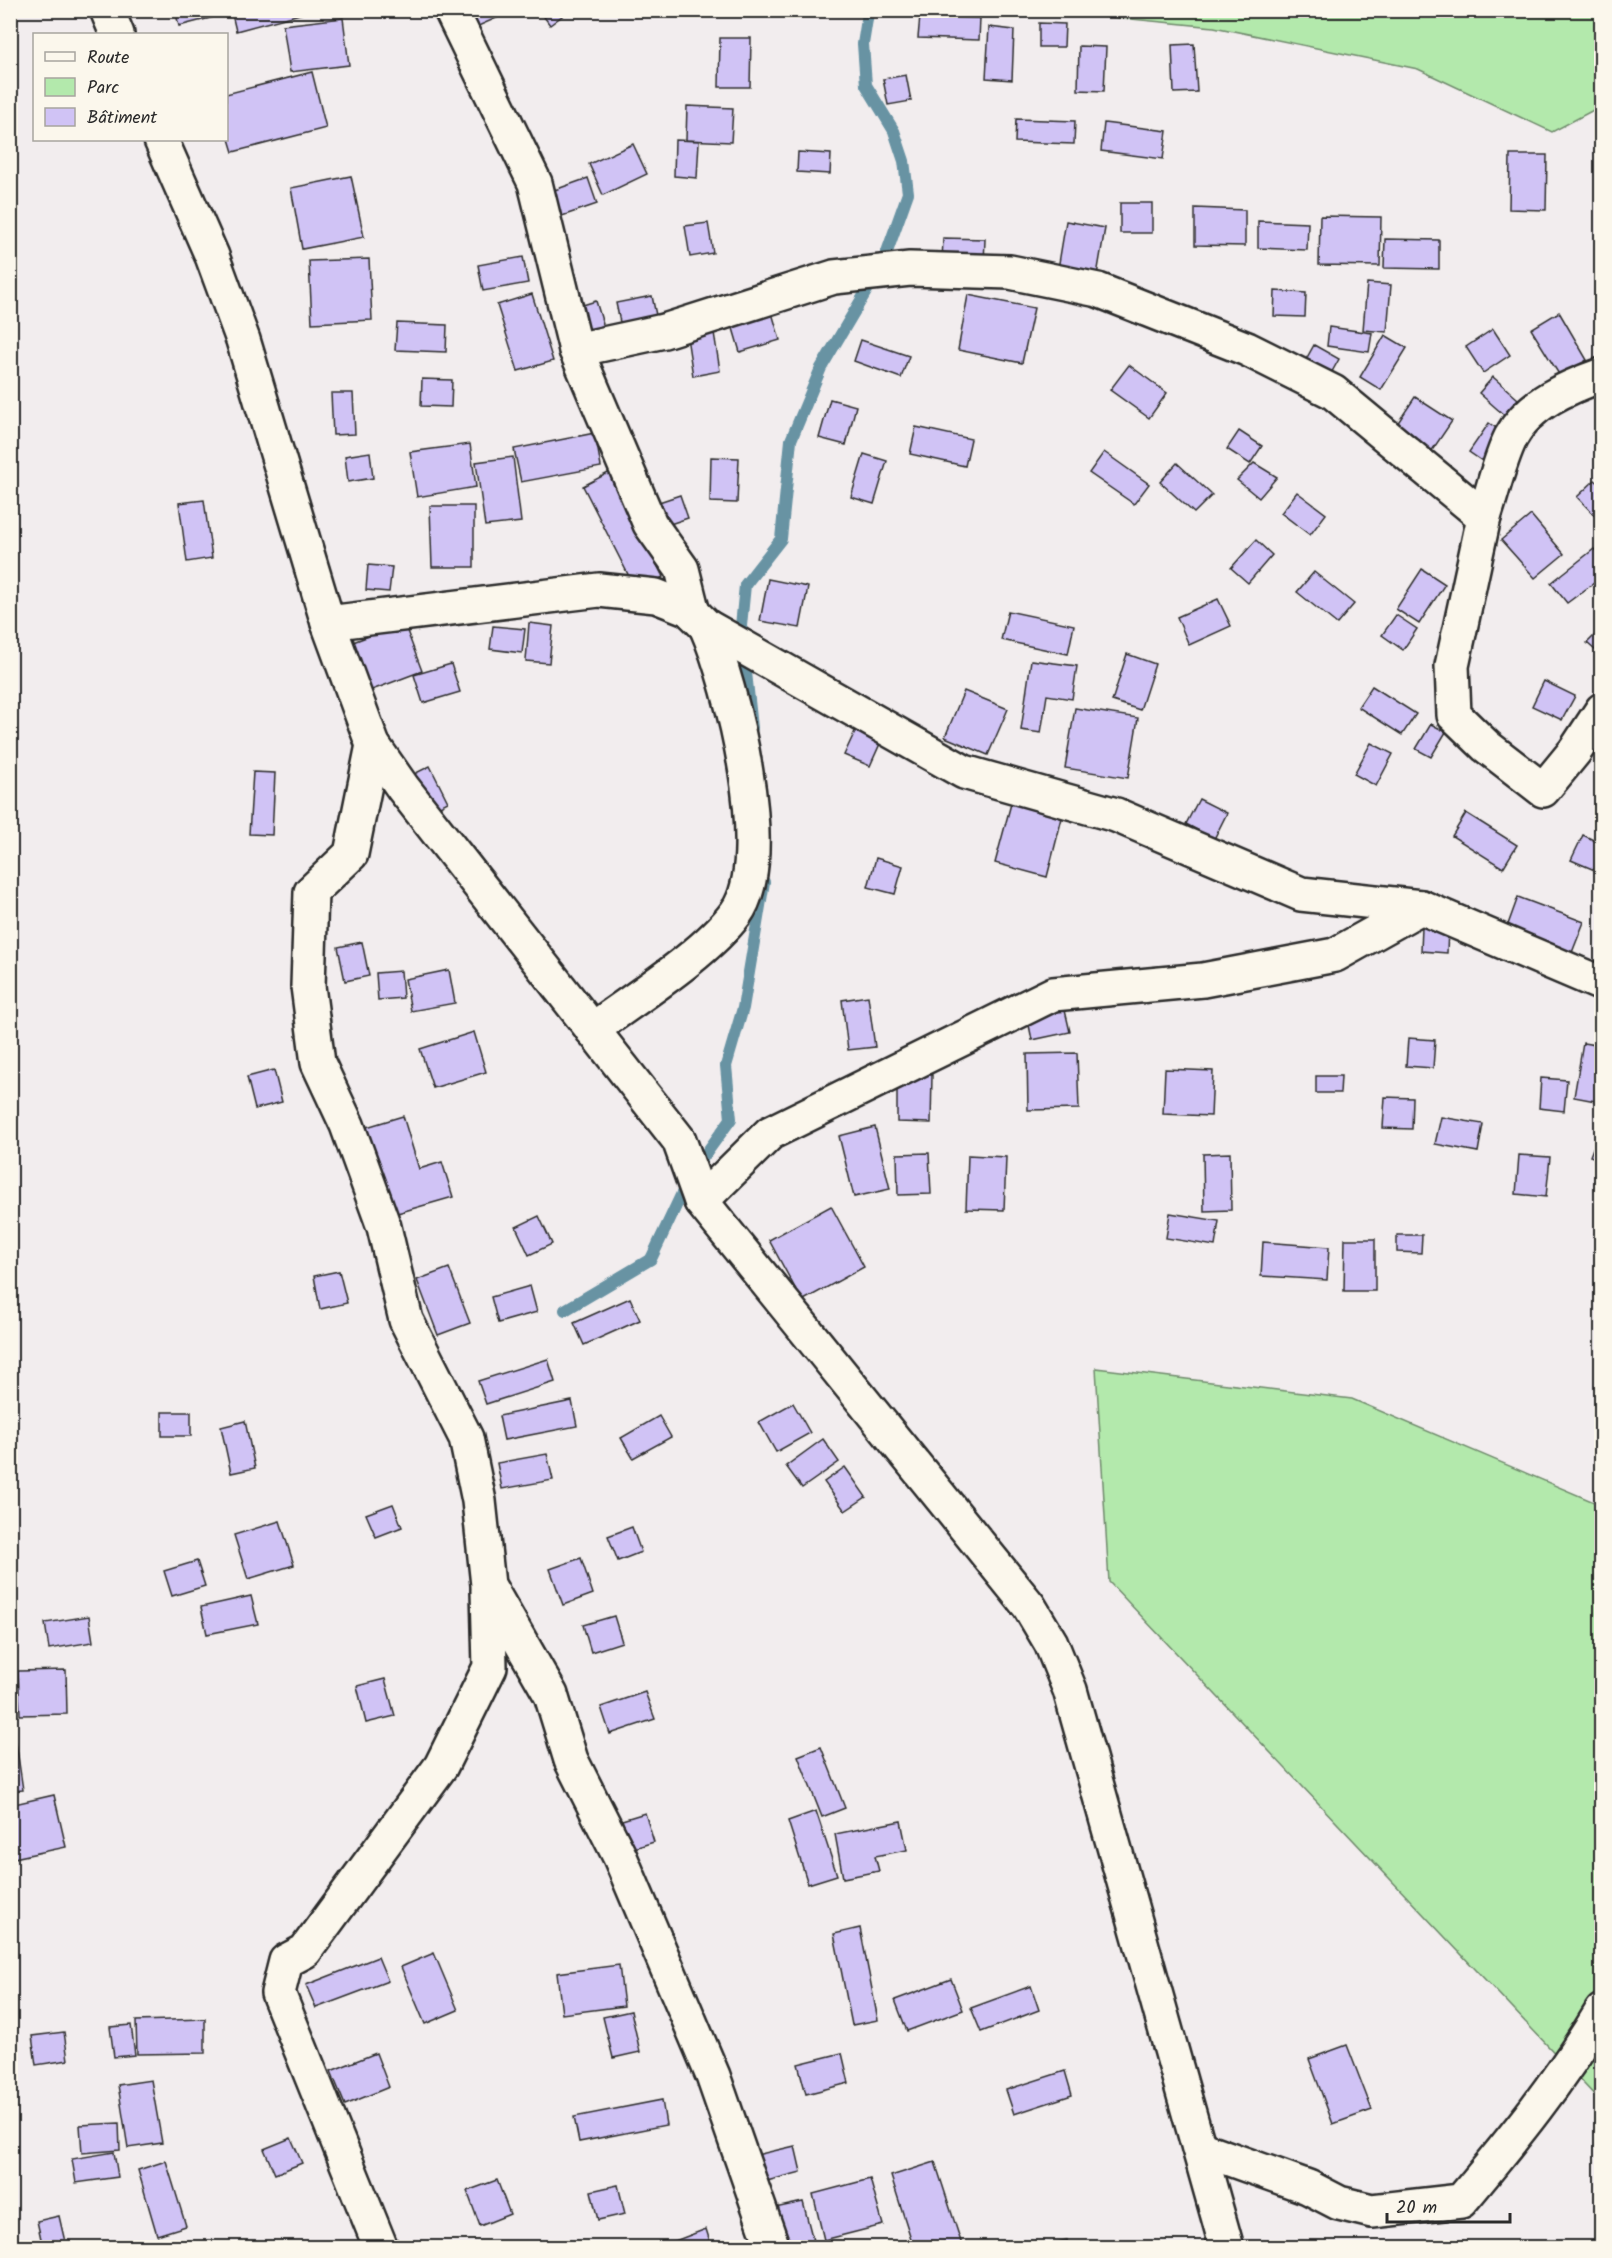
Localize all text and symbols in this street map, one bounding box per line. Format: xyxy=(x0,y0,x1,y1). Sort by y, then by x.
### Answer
legend xyxy=(33,33,228,141)
text: Route xyxy=(87,44,129,73)
text: Parc xyxy=(87,74,119,103)
text: Bâtiment xyxy=(87,104,158,133)
scale bar xyxy=(1387,2186,1510,2224)
text: 20 m xyxy=(1396,2194,1437,2223)

